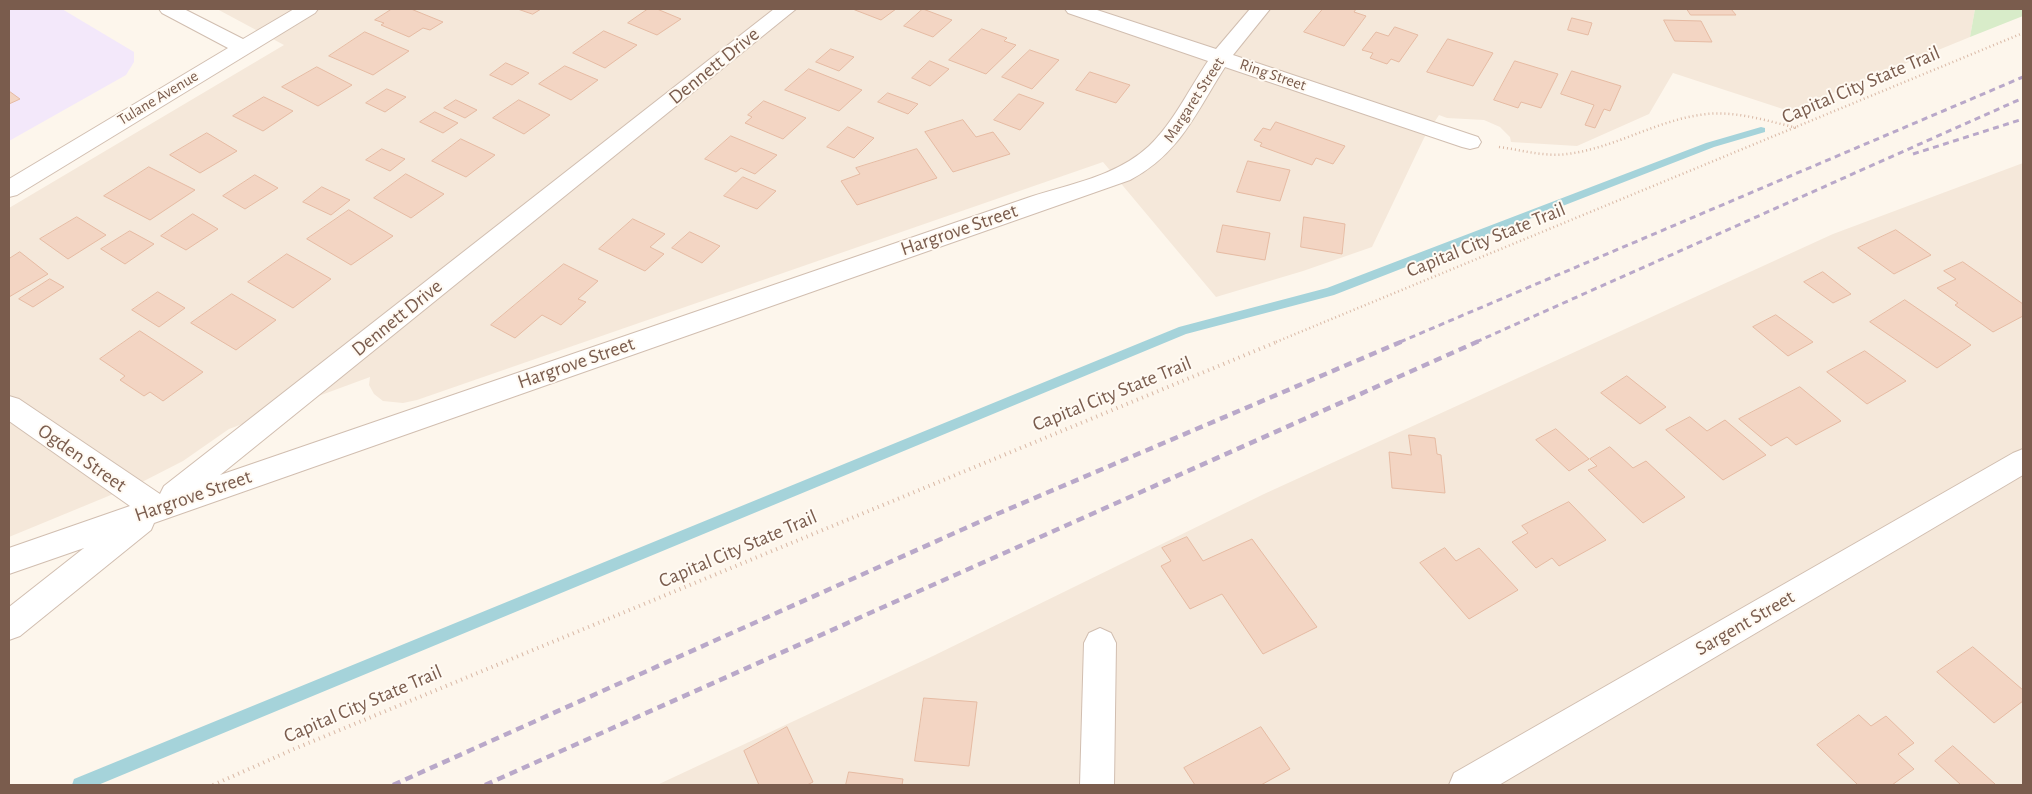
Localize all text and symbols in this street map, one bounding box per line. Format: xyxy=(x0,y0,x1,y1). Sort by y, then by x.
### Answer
street label: Dennett Drive xyxy=(664,22,764,110)
street label: Capital City State Trail xyxy=(1778,41,1944,129)
street label: Margaret Street xyxy=(1159,54,1229,146)
street label: Ring Street xyxy=(1237,55,1309,95)
street label: Tulane Avenue xyxy=(114,66,202,130)
street label: Capital City State Trail xyxy=(1403,197,1569,283)
street label: Hargrove Street xyxy=(897,199,1021,261)
street label: Dennett Drive xyxy=(347,274,447,362)
street label: Hargrove Street xyxy=(514,332,638,394)
street label: Capital City State Trail xyxy=(1029,351,1195,437)
street label: Ogden Street xyxy=(33,419,131,497)
street label: Hargrove Street xyxy=(131,465,255,527)
street label: Capital City State Trail xyxy=(655,505,821,593)
street label: Sargent Street xyxy=(1691,585,1799,661)
street label: Capital City State Trail xyxy=(280,660,446,748)

